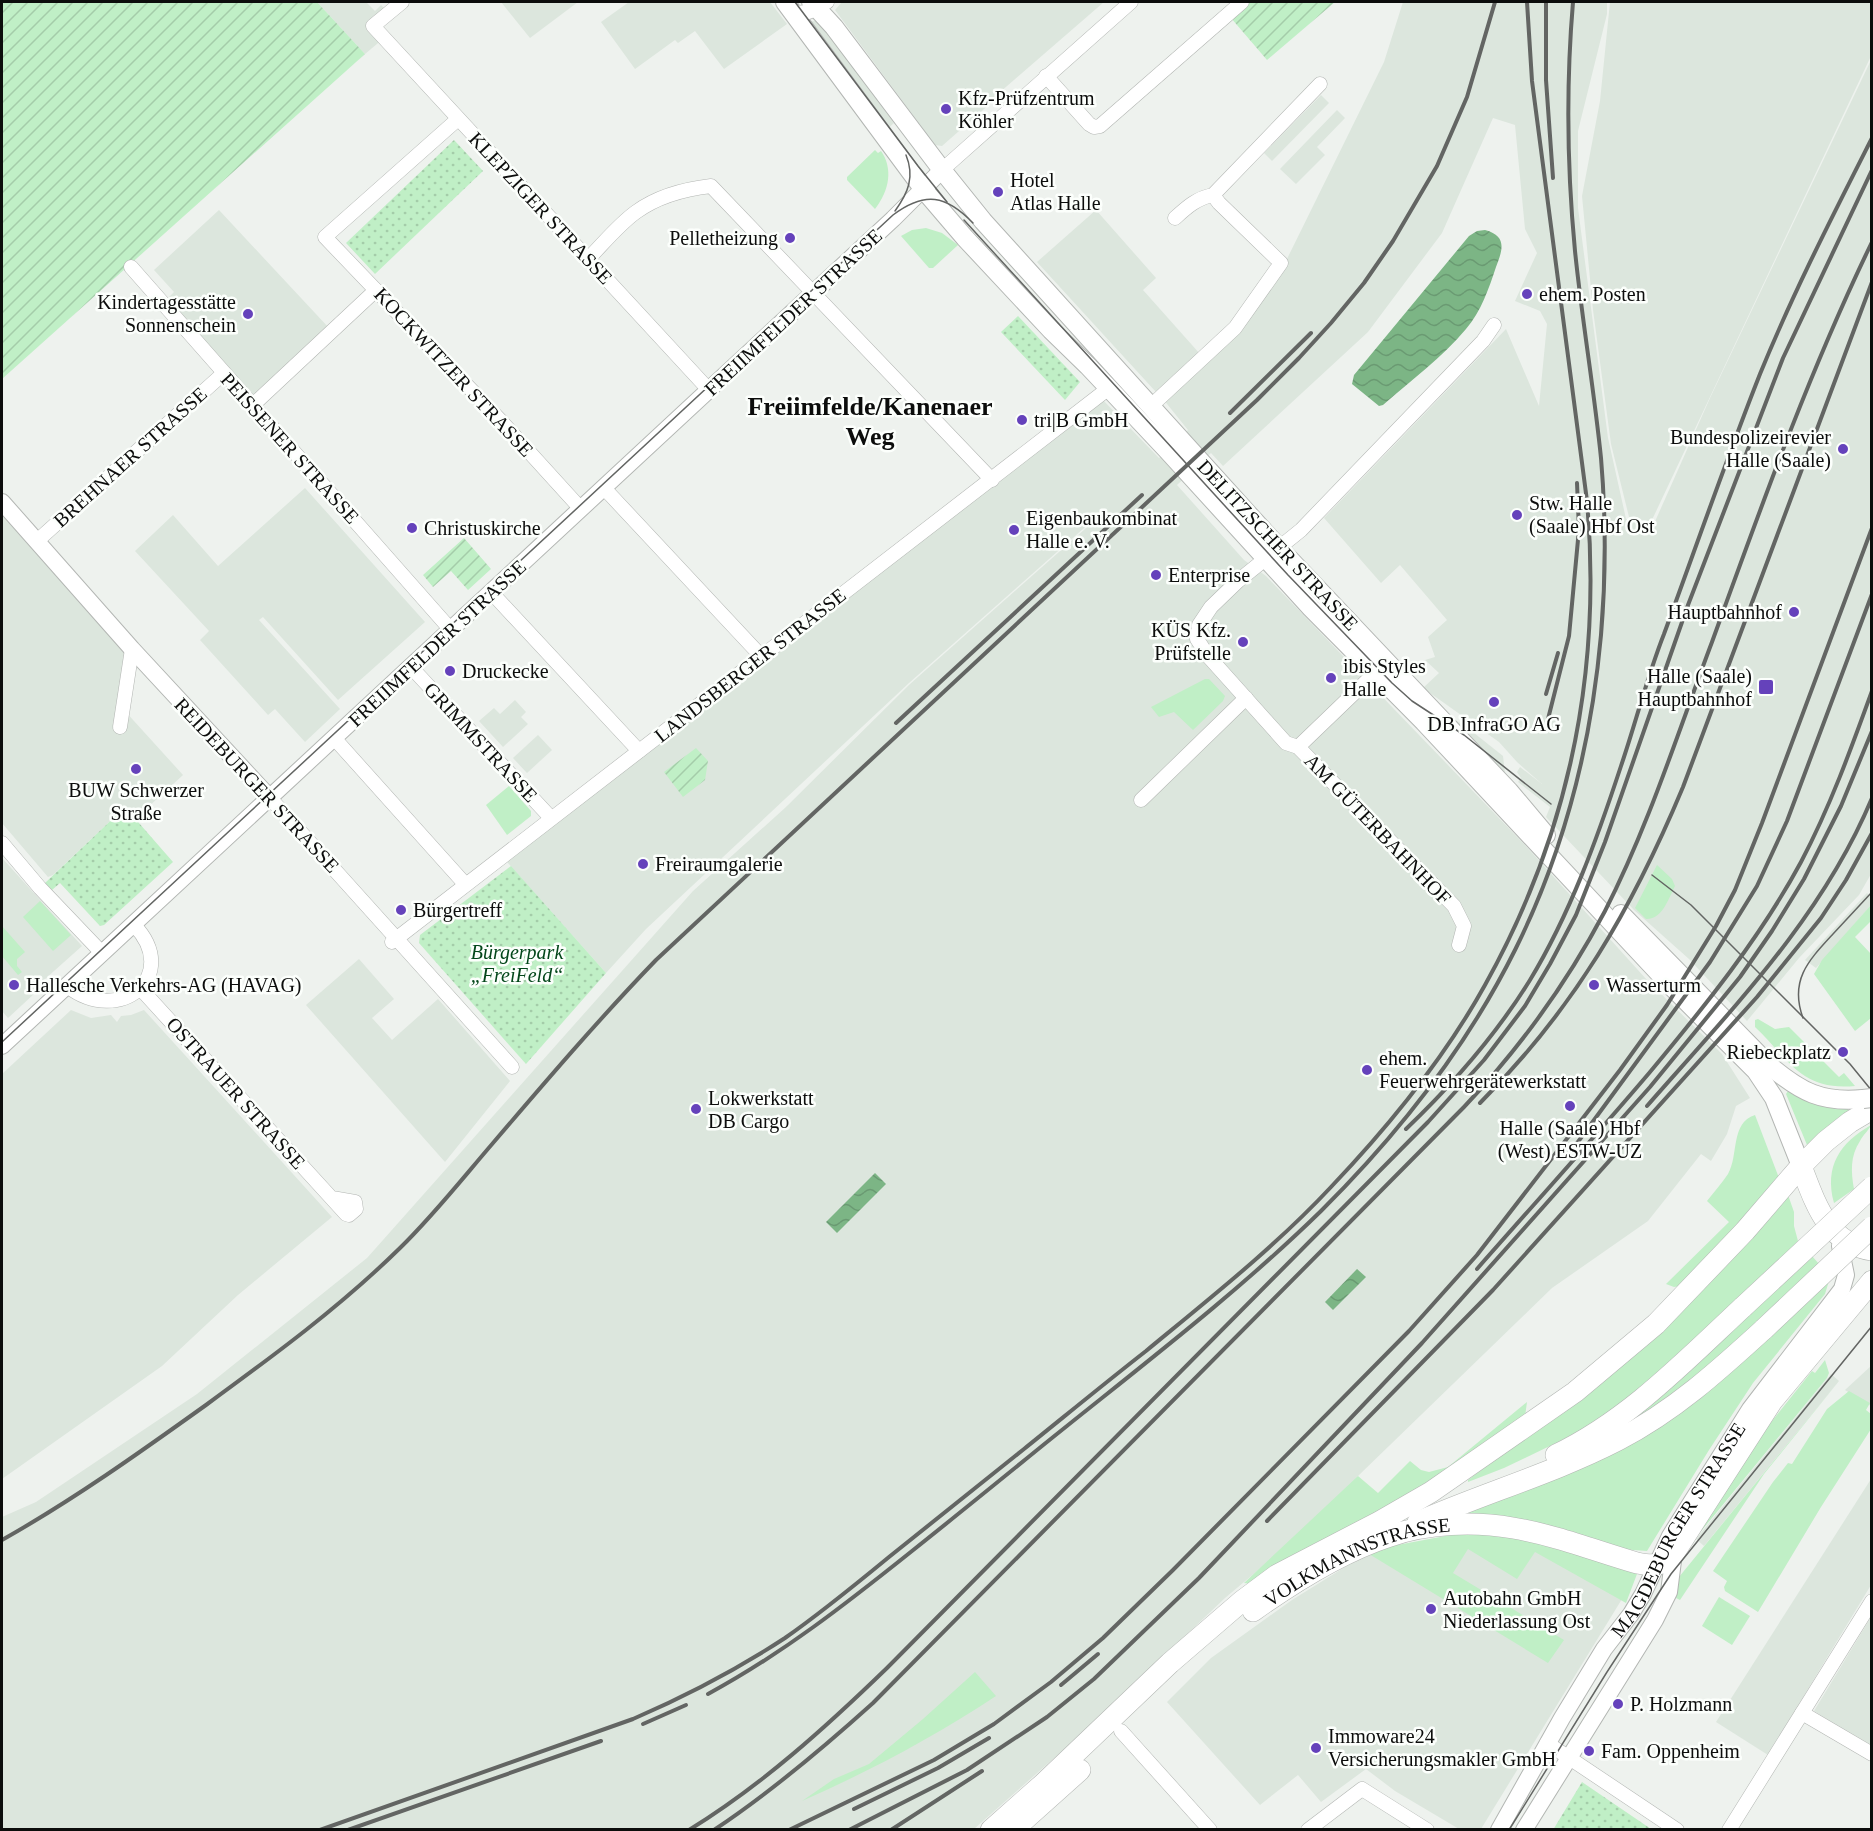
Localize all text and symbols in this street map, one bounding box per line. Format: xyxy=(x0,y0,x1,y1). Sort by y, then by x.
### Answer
place label: Kfz-Prüfzentrum Köhler xyxy=(958,87,1095,132)
marker: Kfz-Prüfzentrum Köhler xyxy=(939,102,953,116)
street label: KLEPZIGER STRASSE xyxy=(465,128,617,288)
place label: Hotel Atlas Halle xyxy=(1010,169,1101,214)
marker: Hotel Atlas Halle xyxy=(991,185,1005,199)
street label: FREIIMFELDER STRASSE xyxy=(700,224,886,400)
place label: Pelletheizung xyxy=(669,227,778,250)
marker: Pelletheizung xyxy=(783,231,797,245)
street label: KOCKWITZER STRASSE xyxy=(370,283,538,461)
place label: ehem. Posten xyxy=(1539,283,1646,305)
marker: ehem. Posten xyxy=(1520,287,1534,301)
place label: Kindertagesstätte Sonnenschein xyxy=(97,291,236,336)
marker: Kindertagesstätte Sonnenschein xyxy=(241,307,255,321)
street label: PEISSENER STRASSE xyxy=(217,368,363,528)
street label: BREHNAER STRASSE xyxy=(49,382,211,532)
district label: Freiimfelde/Kanenaer Weg xyxy=(747,392,993,451)
place label: tri|B GmbH xyxy=(1034,409,1129,432)
marker: tri|B GmbH xyxy=(1015,413,1029,427)
place label: Bundespolizeirevier Halle (Saale) xyxy=(1670,426,1831,472)
marker: Bundespolizeirevier Halle (Saale) xyxy=(1836,442,1850,456)
street label: DELITZSCHER STRASSE xyxy=(1193,455,1363,635)
place label: Stw. Halle (Saale) Hbf Ost xyxy=(1529,492,1655,538)
place label: Eigenbaukombinat Halle e. V. xyxy=(1026,507,1178,552)
marker: Stw. Halle (Saale) Hbf Ost xyxy=(1510,508,1524,522)
place label: Christuskirche xyxy=(424,517,541,539)
marker: Christuskirche xyxy=(405,521,419,535)
marker: Eigenbaukombinat Halle e. V. xyxy=(1007,523,1021,537)
street label: FREIIMFELDER STRASSE xyxy=(344,555,530,731)
place label: Enterprise xyxy=(1168,564,1250,587)
marker: Enterprise xyxy=(1149,568,1163,582)
street label: LANDSBERGER STRASSE xyxy=(650,584,850,746)
place label: Hauptbahnhof xyxy=(1668,601,1782,624)
marker: Hauptbahnhof xyxy=(1787,605,1801,619)
place label: KÜS Kfz. Prüfstelle xyxy=(1151,619,1231,664)
marker: KÜS Kfz. Prüfstelle xyxy=(1236,635,1250,649)
place label: ibis Styles Halle xyxy=(1343,655,1426,700)
place label: Druckecke xyxy=(462,660,549,682)
marker: Druckecke xyxy=(443,664,457,678)
place label: Halle (Saale) Hauptbahnhof xyxy=(1638,665,1752,711)
marker: ibis Styles Halle xyxy=(1324,671,1338,685)
street label: GRIMMSTRASSE xyxy=(420,678,542,806)
marker: Halle (Saale) Hauptbahnhof xyxy=(1757,678,1775,696)
street label: REIDEBURGER STRASSE xyxy=(170,693,344,877)
marker: DB InfraGO AG xyxy=(1487,695,1501,709)
place label: DB InfraGO AG xyxy=(1427,713,1561,735)
street label: AM GÜTERBAHNHOF xyxy=(1300,749,1456,909)
marker: BUW Schwerzer Straße xyxy=(129,762,143,776)
place label: BUW Schwerzer Straße xyxy=(68,779,204,824)
place label: Freiraumgalerie xyxy=(655,853,783,876)
marker: Freiraumgalerie xyxy=(636,857,650,871)
place label: Bürgertreff xyxy=(413,899,503,922)
marker: Bürgertreff xyxy=(394,903,408,917)
park label: Bürgerpark „FreiFeld“ xyxy=(471,941,564,986)
place label: Hallesche Verkehrs-AG (HAVAG) xyxy=(26,974,302,997)
place label: Wasserturm xyxy=(1606,974,1701,996)
marker: Hallesche Verkehrs-AG (HAVAG) xyxy=(7,978,21,992)
marker: Wasserturm xyxy=(1587,978,1601,992)
street label: OSTRAUER STRASSE xyxy=(162,1013,310,1173)
place label: Riebeckplatz xyxy=(1727,1041,1831,1064)
marker: Riebeckplatz xyxy=(1836,1045,1850,1059)
place label: ehem. Feuerwehrgerätewerkstatt xyxy=(1379,1047,1587,1093)
marker: ehem. Feuerwehrgerätewerkstatt xyxy=(1360,1063,1374,1077)
place label: Lokwerkstatt DB Cargo xyxy=(708,1087,814,1133)
marker: Halle (Saale) Hbf (West) ESTW-UZ xyxy=(1563,1099,1577,1113)
marker: Lokwerkstatt DB Cargo xyxy=(689,1102,703,1116)
place label: Halle (Saale) Hbf (West) ESTW-UZ xyxy=(1498,1117,1642,1163)
street label: MAGDEBURGER STRASSE xyxy=(1606,1419,1750,1641)
street label: VOLKMANNSTRASSE xyxy=(1260,1514,1451,1611)
place label: Autobahn GmbH Niederlassung Ost xyxy=(1443,1587,1591,1633)
marker: Autobahn GmbH Niederlassung Ost xyxy=(1424,1602,1438,1616)
place label: P. Holzmann xyxy=(1630,1693,1732,1715)
marker: P. Holzmann xyxy=(1611,1697,1625,1711)
place label: Immoware24 Versicherungsmakler GmbH xyxy=(1328,1725,1556,1771)
place label: Fam. Oppenheim xyxy=(1601,1740,1740,1763)
marker: Immoware24 Versicherungsmakler GmbH xyxy=(1309,1741,1323,1755)
marker: Fam. Oppenheim xyxy=(1582,1744,1596,1758)

